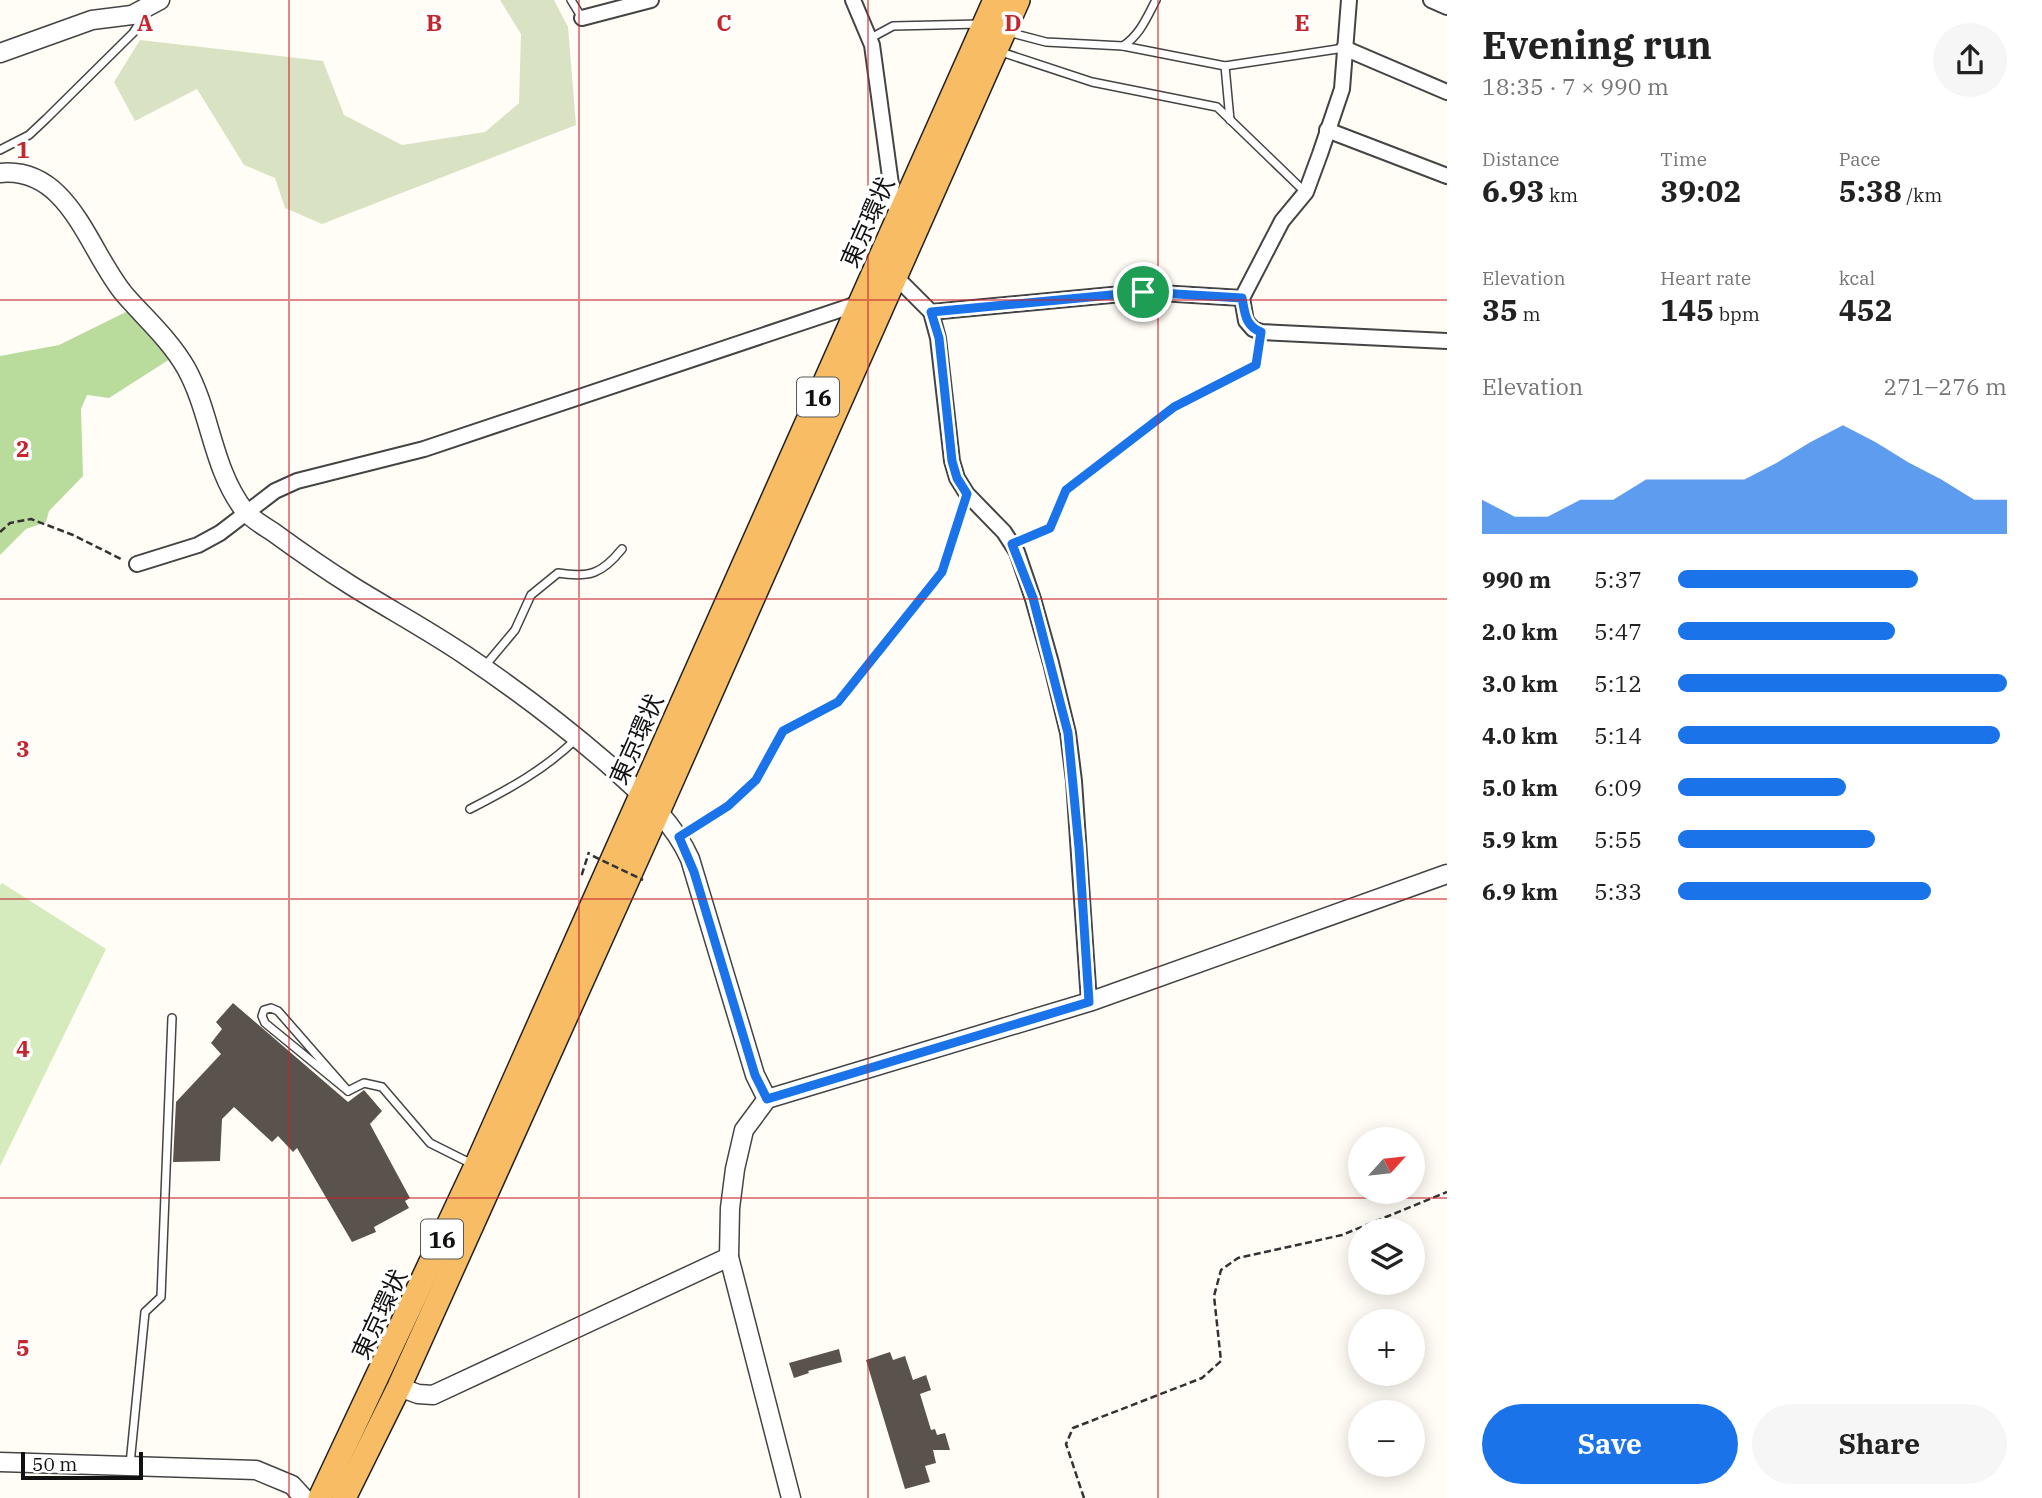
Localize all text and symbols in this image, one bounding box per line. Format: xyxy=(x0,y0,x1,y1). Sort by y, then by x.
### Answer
text: A xyxy=(137,7,153,37)
text: B xyxy=(426,7,442,37)
text: C xyxy=(716,7,732,37)
text: D xyxy=(1004,7,1022,37)
text: E xyxy=(1294,7,1310,37)
text: Evening run xyxy=(1482,20,1712,69)
button: share xyxy=(1933,23,2007,97)
text: 18:35 · 7 × 990 m xyxy=(1482,71,1669,101)
text: 1 xyxy=(16,134,30,164)
text: Distance xyxy=(1482,147,1560,171)
text: Time xyxy=(1660,147,1707,171)
text: Pace xyxy=(1839,147,1880,171)
text: 6.93 xyxy=(1482,171,1544,210)
text: 39:02 xyxy=(1660,171,1741,210)
text: 5:38 xyxy=(1839,171,1902,210)
street label: 東京環状 xyxy=(833,172,901,272)
text: km xyxy=(1544,183,1578,207)
text: /km xyxy=(1902,183,1942,207)
pin xyxy=(1113,262,1173,322)
text: Elevation xyxy=(1482,266,1566,290)
text: Heart rate xyxy=(1660,266,1751,290)
text: kcal xyxy=(1839,266,1875,290)
icon: arrive xyxy=(1124,273,1162,311)
text: 35 xyxy=(1482,290,1518,329)
text: 145 xyxy=(1660,290,1714,329)
text: 452 xyxy=(1839,290,1893,329)
text: m xyxy=(1518,302,1541,326)
text: bpm xyxy=(1714,302,1760,326)
text: Elevation xyxy=(1482,371,1583,401)
text: 271–276 m xyxy=(1883,371,2007,401)
road number: 16 xyxy=(797,378,839,416)
text: 2 xyxy=(16,433,30,463)
text: 990 m xyxy=(1482,564,1551,594)
text: 5:37 xyxy=(1594,564,1642,594)
text: 2.0 km xyxy=(1482,616,1558,646)
text: 5:47 xyxy=(1594,616,1642,646)
text: 3.0 km xyxy=(1482,668,1558,698)
text: 5:12 xyxy=(1594,668,1642,698)
street label: 東京環状 xyxy=(602,689,670,789)
text: 4.0 km xyxy=(1482,720,1558,750)
text: 5:14 xyxy=(1594,720,1642,750)
text: 3 xyxy=(16,733,30,763)
text: 5.0 km xyxy=(1482,772,1558,802)
text: 6:09 xyxy=(1594,772,1642,802)
text: 5.9 km xyxy=(1482,824,1558,854)
text: 5:55 xyxy=(1594,824,1642,854)
text: 6.9 km xyxy=(1482,876,1558,906)
text: 5:33 xyxy=(1594,876,1642,906)
text: 4 xyxy=(16,1033,30,1063)
north arrow xyxy=(1348,1127,1424,1204)
map controls xyxy=(1348,1127,1425,1477)
button: layers xyxy=(1348,1218,1425,1295)
road number: 16 xyxy=(421,1220,463,1258)
street label: 東京環状 xyxy=(344,1264,414,1364)
button: + xyxy=(1348,1309,1425,1386)
text: 5 xyxy=(16,1332,30,1362)
button: − xyxy=(1348,1400,1425,1477)
button: Save xyxy=(1482,1404,1738,1484)
button: Share xyxy=(1752,1404,2007,1484)
scale bar xyxy=(21,1449,144,1481)
text: 50 m xyxy=(32,1452,77,1476)

